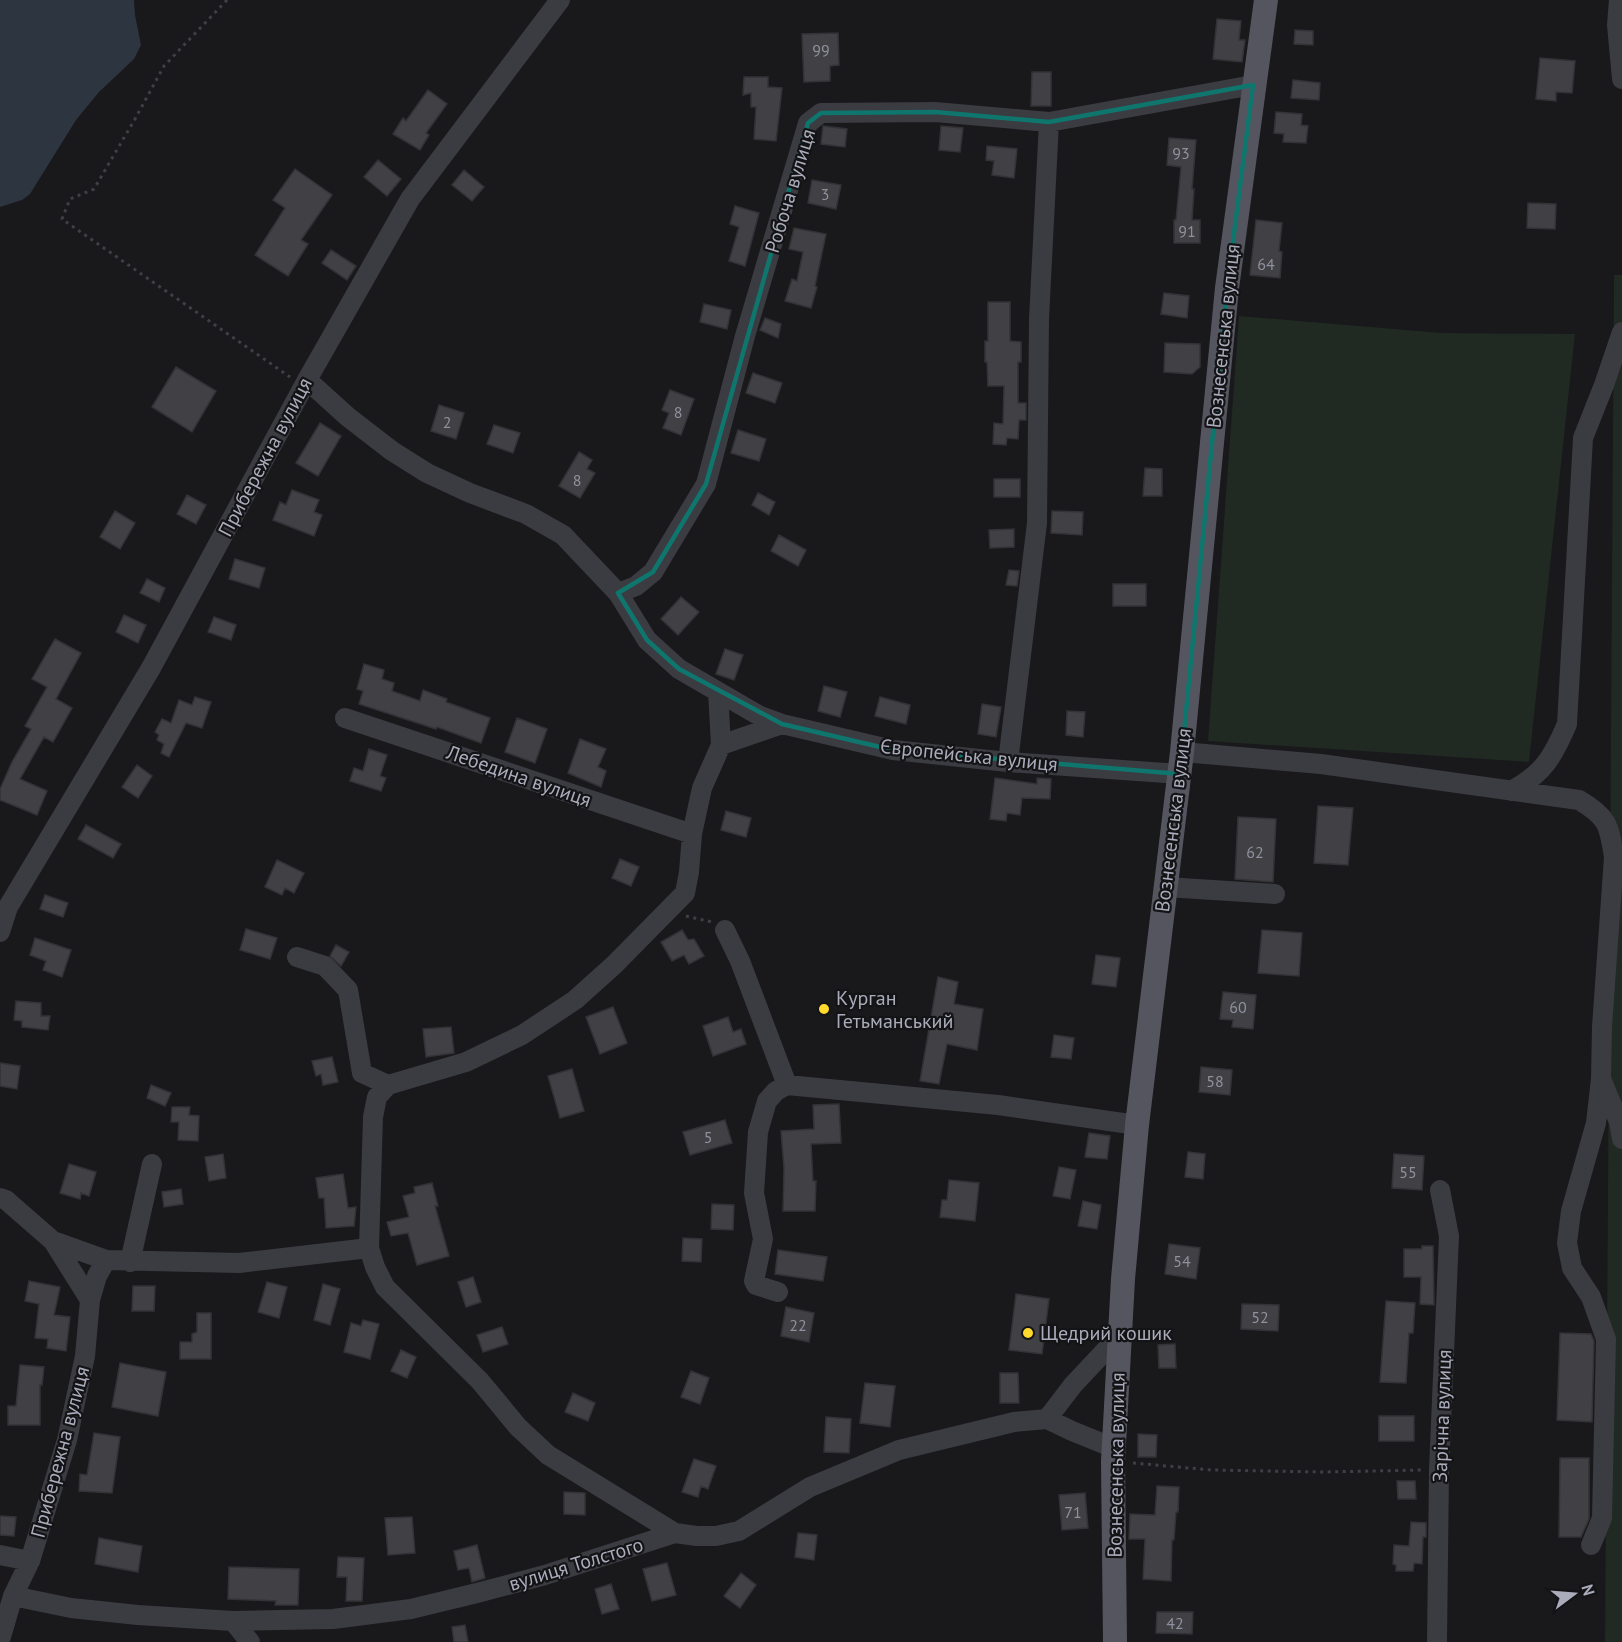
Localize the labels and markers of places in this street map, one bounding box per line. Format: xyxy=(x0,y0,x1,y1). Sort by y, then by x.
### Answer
place label: Курган Гетьманський xyxy=(836,985,953,1034)
marker: Курган Гетьманський xyxy=(817,1002,831,1016)
place label: Щедрий кошик xyxy=(1040,1320,1172,1346)
marker: Щедрий кошик xyxy=(1021,1326,1035,1340)

